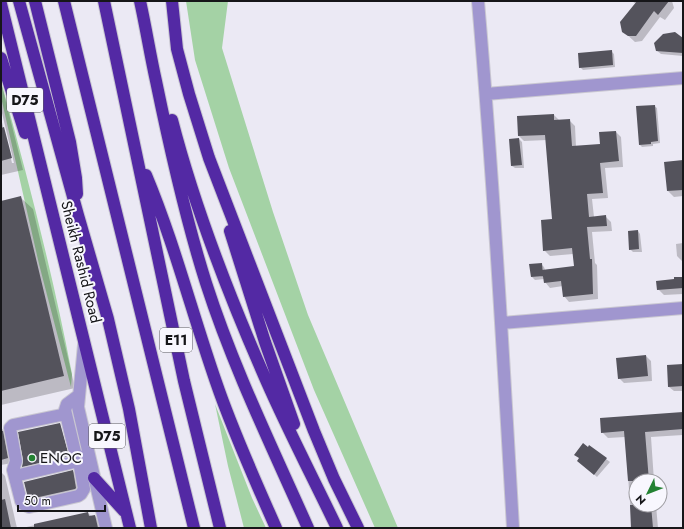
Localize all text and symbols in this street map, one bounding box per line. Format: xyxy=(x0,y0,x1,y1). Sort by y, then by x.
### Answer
road number: D75 xyxy=(7,88,43,112)
street label: Sheikh Rashid Road xyxy=(55,198,107,326)
road number: E11 xyxy=(160,328,192,352)
road number: D75 xyxy=(89,424,125,448)
place label: ENOC xyxy=(40,447,82,469)
marker: ENOC xyxy=(27,453,37,463)
north arrow xyxy=(628,473,668,513)
scale bar xyxy=(18,487,105,513)
text: N xyxy=(632,491,650,508)
text: 50 m xyxy=(24,492,51,510)

